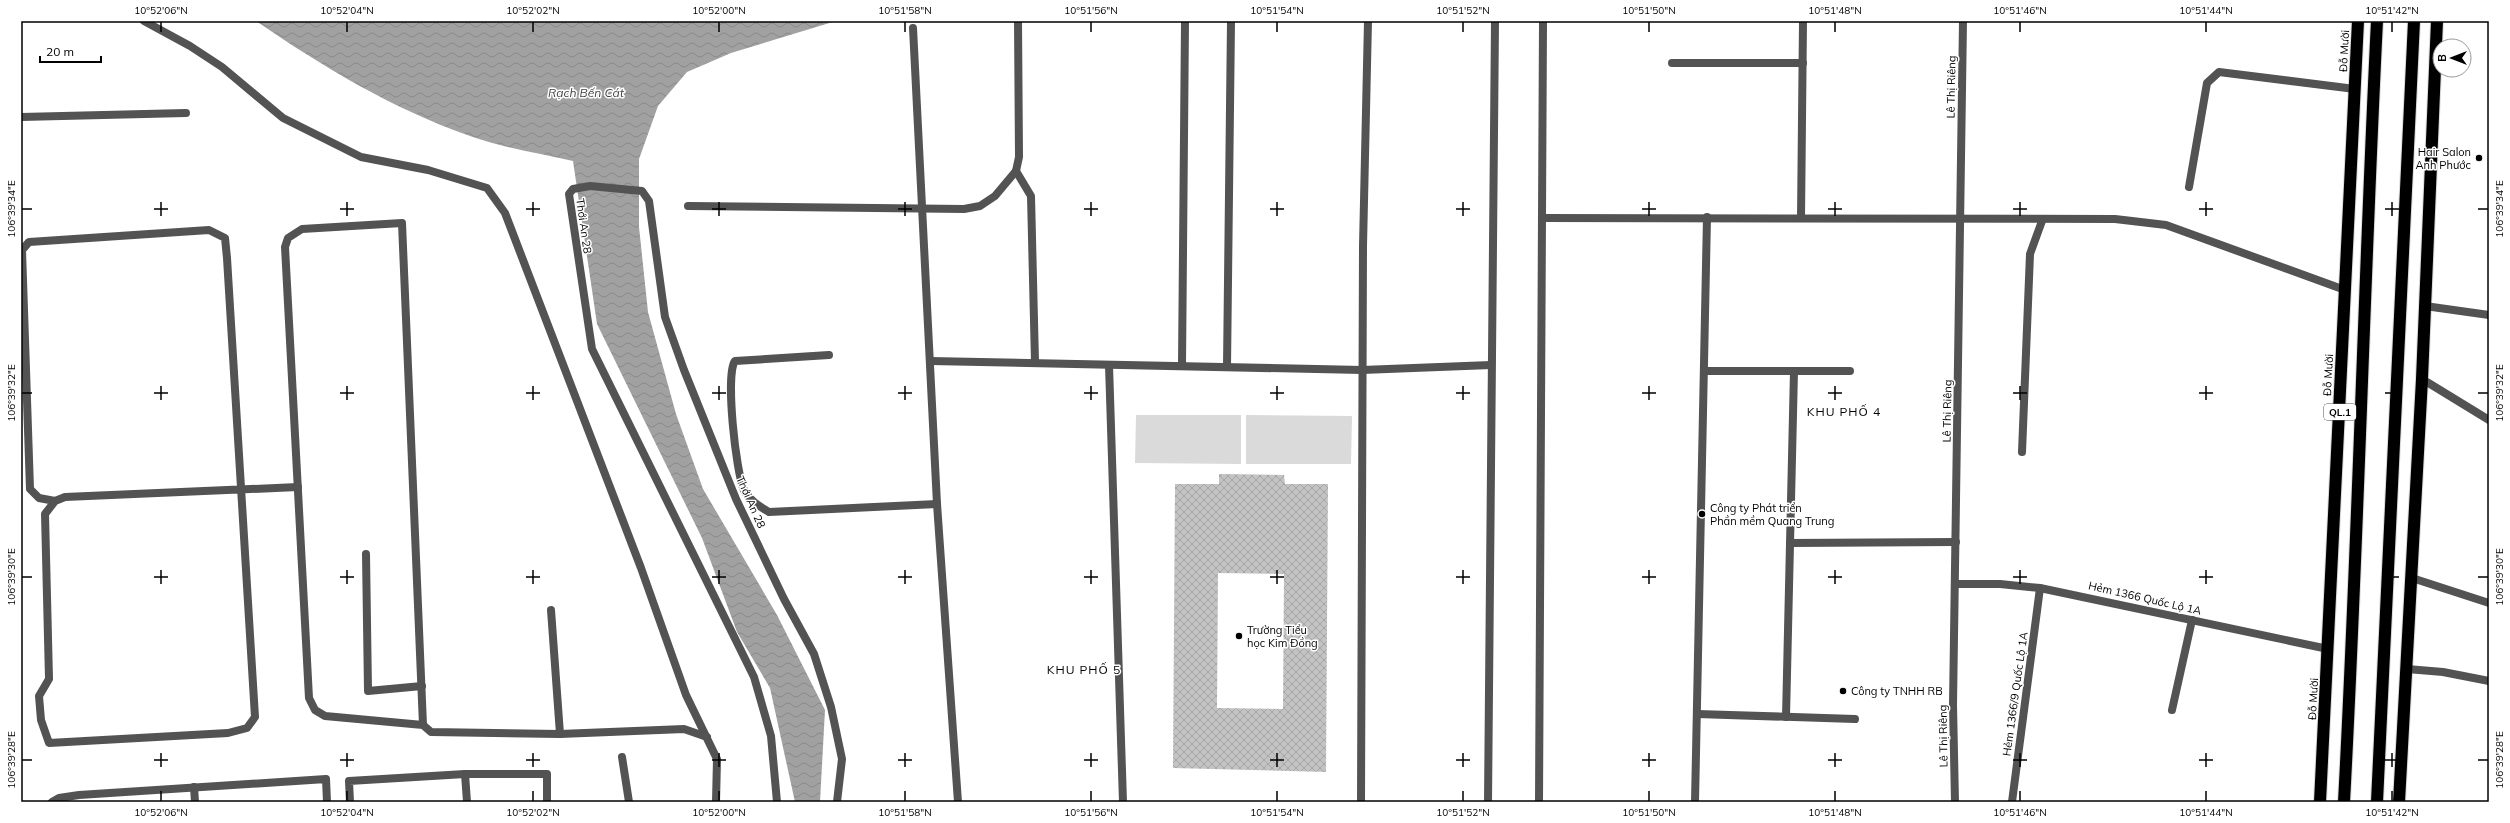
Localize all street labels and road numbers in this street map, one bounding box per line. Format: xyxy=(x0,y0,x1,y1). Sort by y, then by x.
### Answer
street label: Đỗ Mười xyxy=(2336,30,2352,72)
street label: Lê Thị Riêng xyxy=(1943,56,1959,118)
street label: Thới An 28 xyxy=(573,198,595,255)
street label: Đỗ Mười xyxy=(2320,354,2336,396)
street label: Lê Thị Riêng xyxy=(1939,380,1955,442)
road number: QL.1 xyxy=(2324,404,2356,420)
street label: Thới An 28 xyxy=(733,474,769,531)
street label: Hẻm 1366 Quốc Lộ 1A xyxy=(2087,578,2203,618)
street label: Hẻm 1366/9 Quốc Lộ 1A xyxy=(1999,631,2031,757)
street label: Đỗ Mười xyxy=(2305,678,2321,720)
street label: Lê Thị Riêng xyxy=(1935,705,1951,767)

